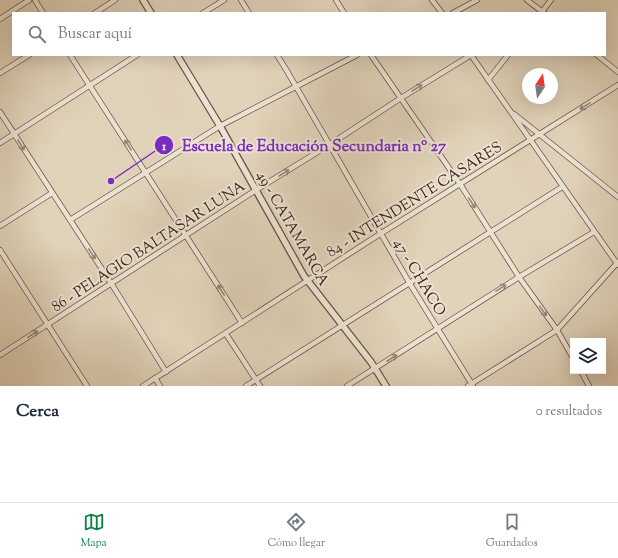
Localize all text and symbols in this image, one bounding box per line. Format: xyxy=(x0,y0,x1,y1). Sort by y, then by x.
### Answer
search box xyxy=(12,12,606,56)
icon: search xyxy=(26,23,48,45)
text: Buscar aquí xyxy=(58,24,132,45)
north arrow xyxy=(522,68,558,104)
one-way arrow xyxy=(411,84,423,92)
one-way arrow xyxy=(579,102,591,110)
callout: Escuela de Educación Secundaria nº 27 xyxy=(154,131,454,159)
text: Escuela de Educación Secundaria nº 27 xyxy=(182,136,447,159)
street label: 84 - INTENDENTE CASARES xyxy=(323,137,507,263)
text: 1 xyxy=(161,138,167,156)
one-way arrow xyxy=(17,139,25,150)
one-way arrow xyxy=(124,140,132,151)
street label: 49 - CATAMARCA xyxy=(250,167,333,290)
one-way arrow xyxy=(278,169,290,177)
street label: 86 - PELAGIO BALTASAR LUNA xyxy=(48,177,250,318)
one-way arrow xyxy=(468,197,476,208)
street label: 47 - CHACO xyxy=(387,235,450,321)
one-way arrow xyxy=(88,248,96,259)
one-way arrow xyxy=(217,284,225,296)
one-way arrow xyxy=(495,284,506,292)
one-way arrow xyxy=(539,306,547,317)
one-way arrow xyxy=(27,330,38,338)
map controls xyxy=(570,338,606,374)
button: layers xyxy=(570,338,606,374)
one-way arrow xyxy=(386,354,397,362)
text: Cerca xyxy=(16,400,59,424)
text: 0 resultados xyxy=(536,403,602,421)
tab: Mapa xyxy=(80,511,107,551)
tab: Cómo llegar xyxy=(267,511,325,551)
tab: Guardados xyxy=(486,511,538,551)

